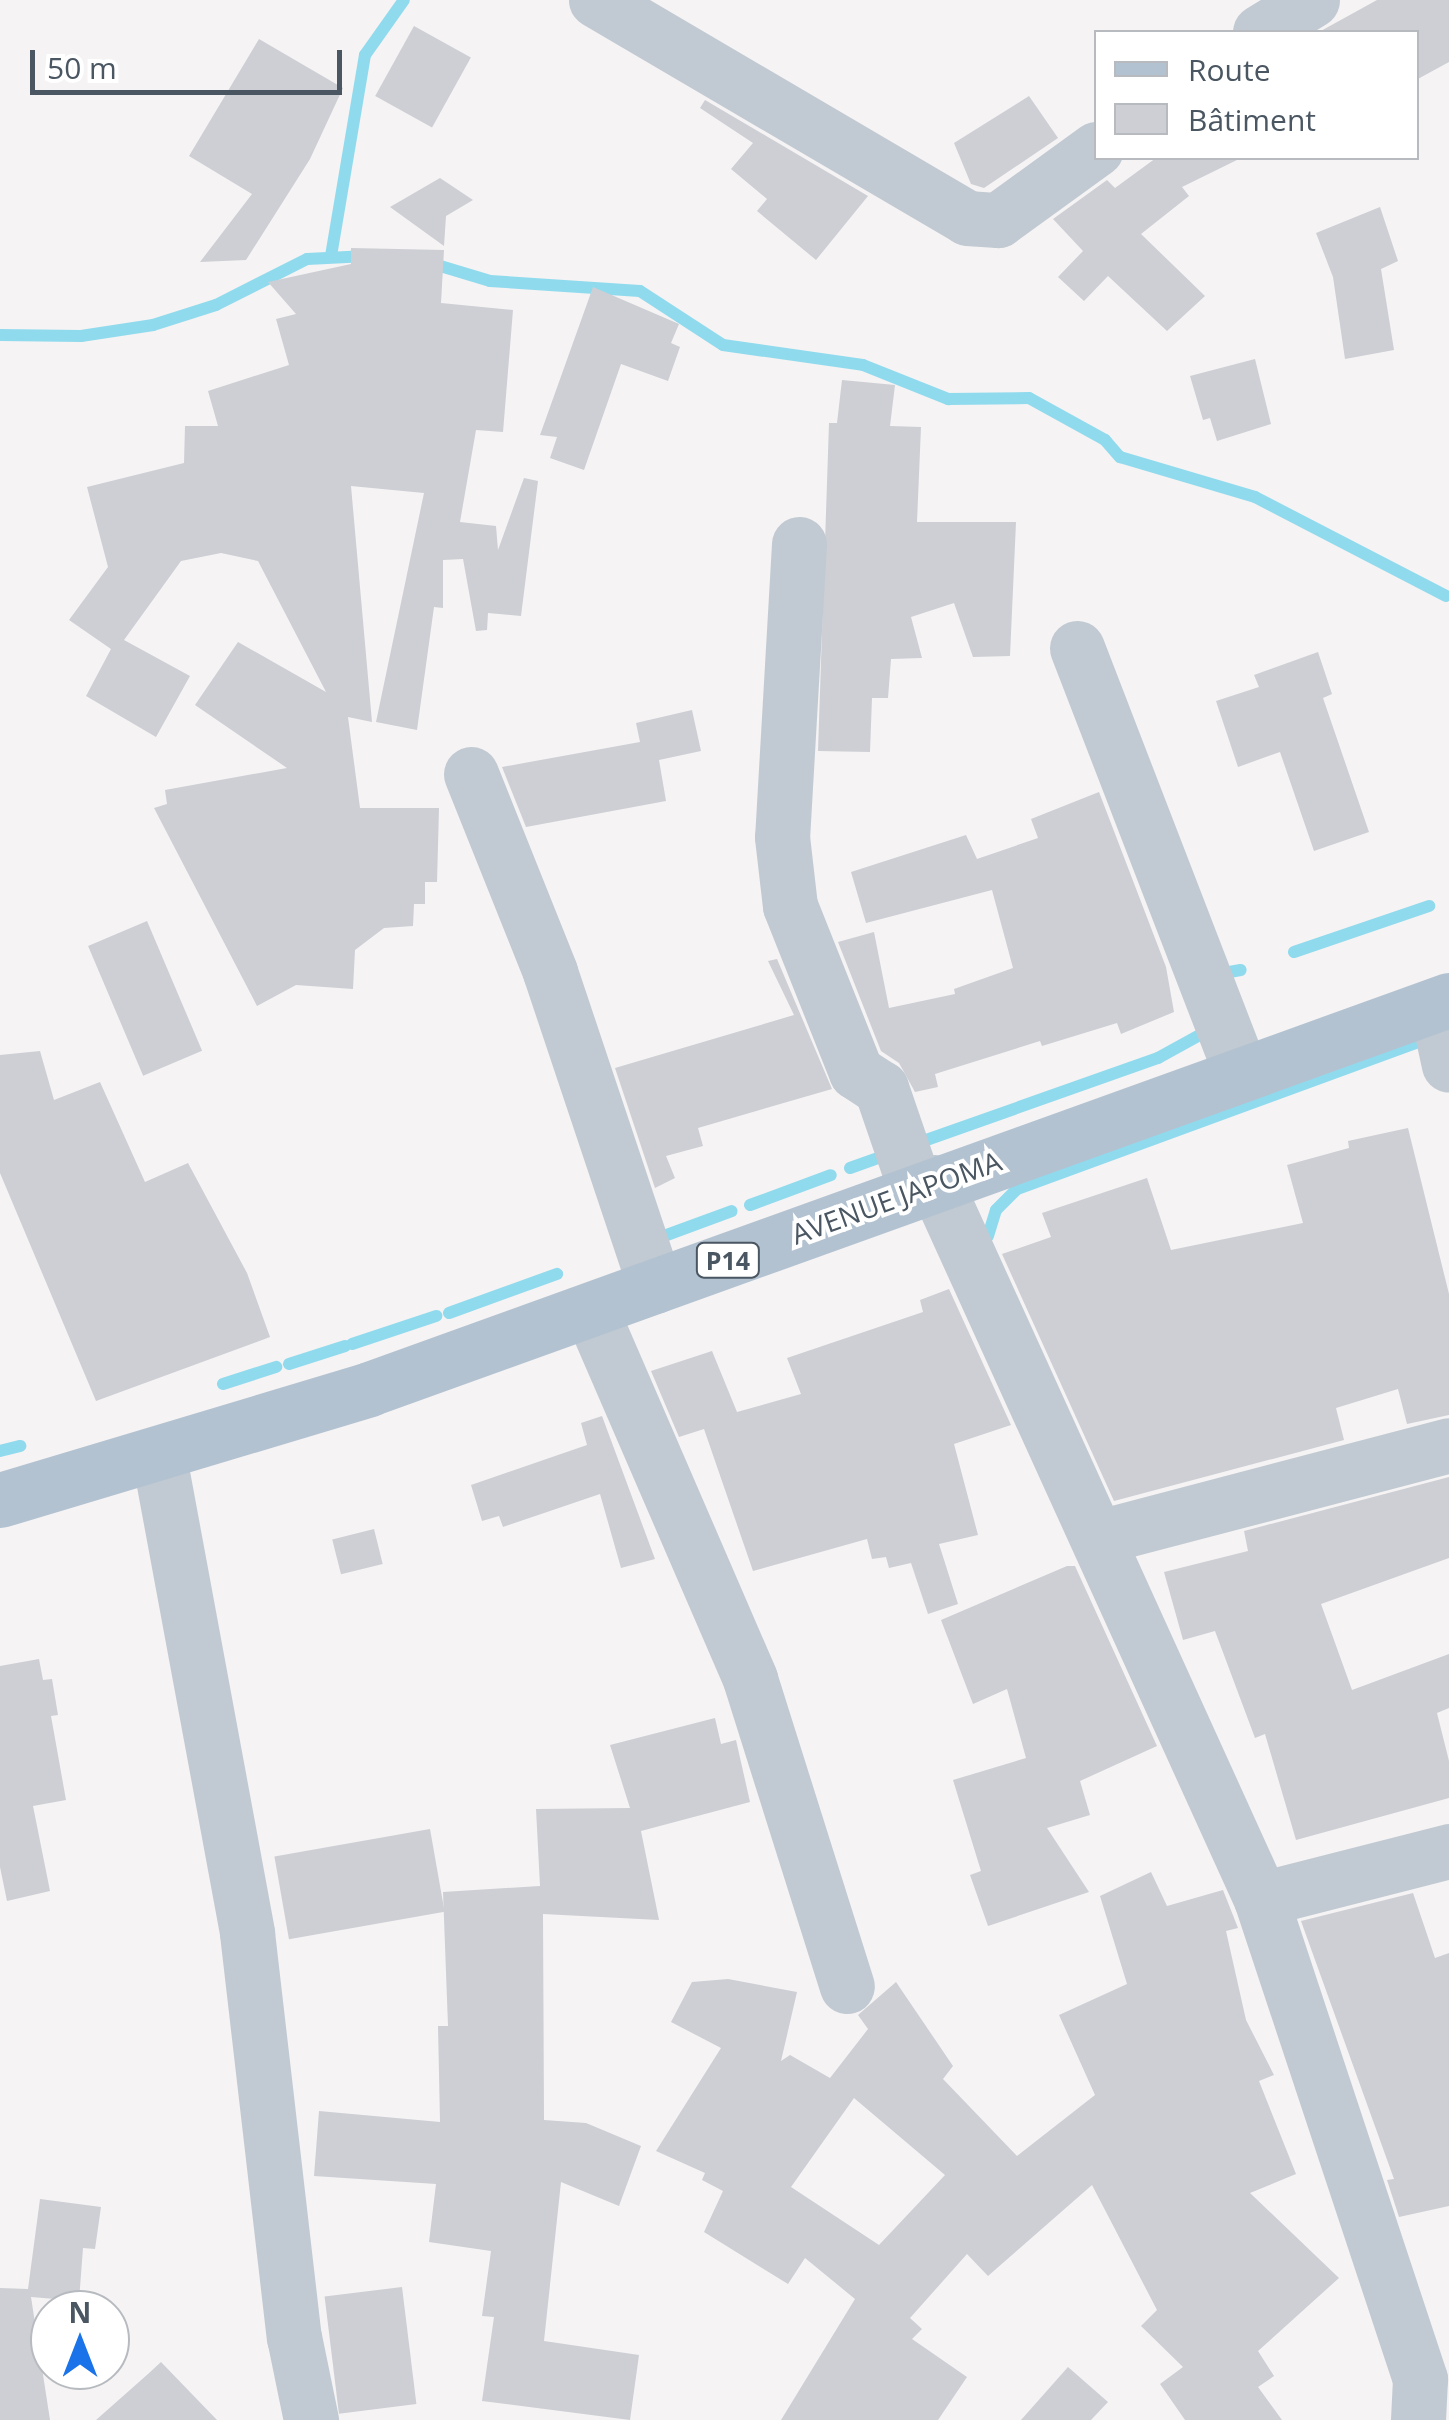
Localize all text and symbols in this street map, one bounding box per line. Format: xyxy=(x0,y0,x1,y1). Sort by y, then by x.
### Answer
scale bar xyxy=(35,30,348,92)
legend xyxy=(1094,30,1419,160)
text: 50 m xyxy=(47,47,117,88)
text: Route xyxy=(1188,49,1271,90)
text: Bâtiment xyxy=(1188,99,1316,140)
street label: AVENUE JAPOMA xyxy=(786,1143,1006,1251)
road number: P14 xyxy=(696,1240,760,1280)
north arrow xyxy=(30,2290,130,2390)
text: N xyxy=(69,2293,91,2331)

